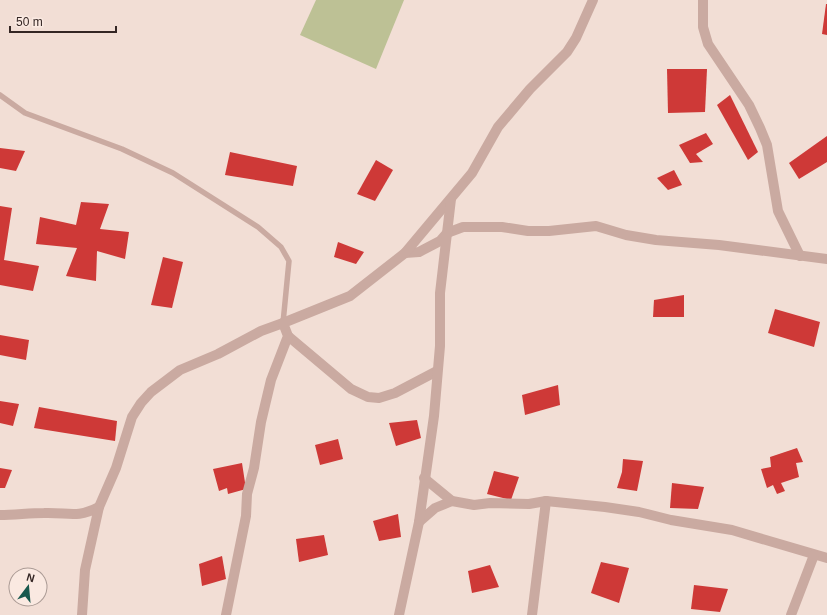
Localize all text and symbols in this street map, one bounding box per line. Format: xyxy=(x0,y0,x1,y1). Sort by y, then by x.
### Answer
scale bar xyxy=(10,8,116,34)
text: 50 m xyxy=(16,15,43,29)
north arrow xyxy=(8,567,48,607)
text: N xyxy=(25,571,36,584)

